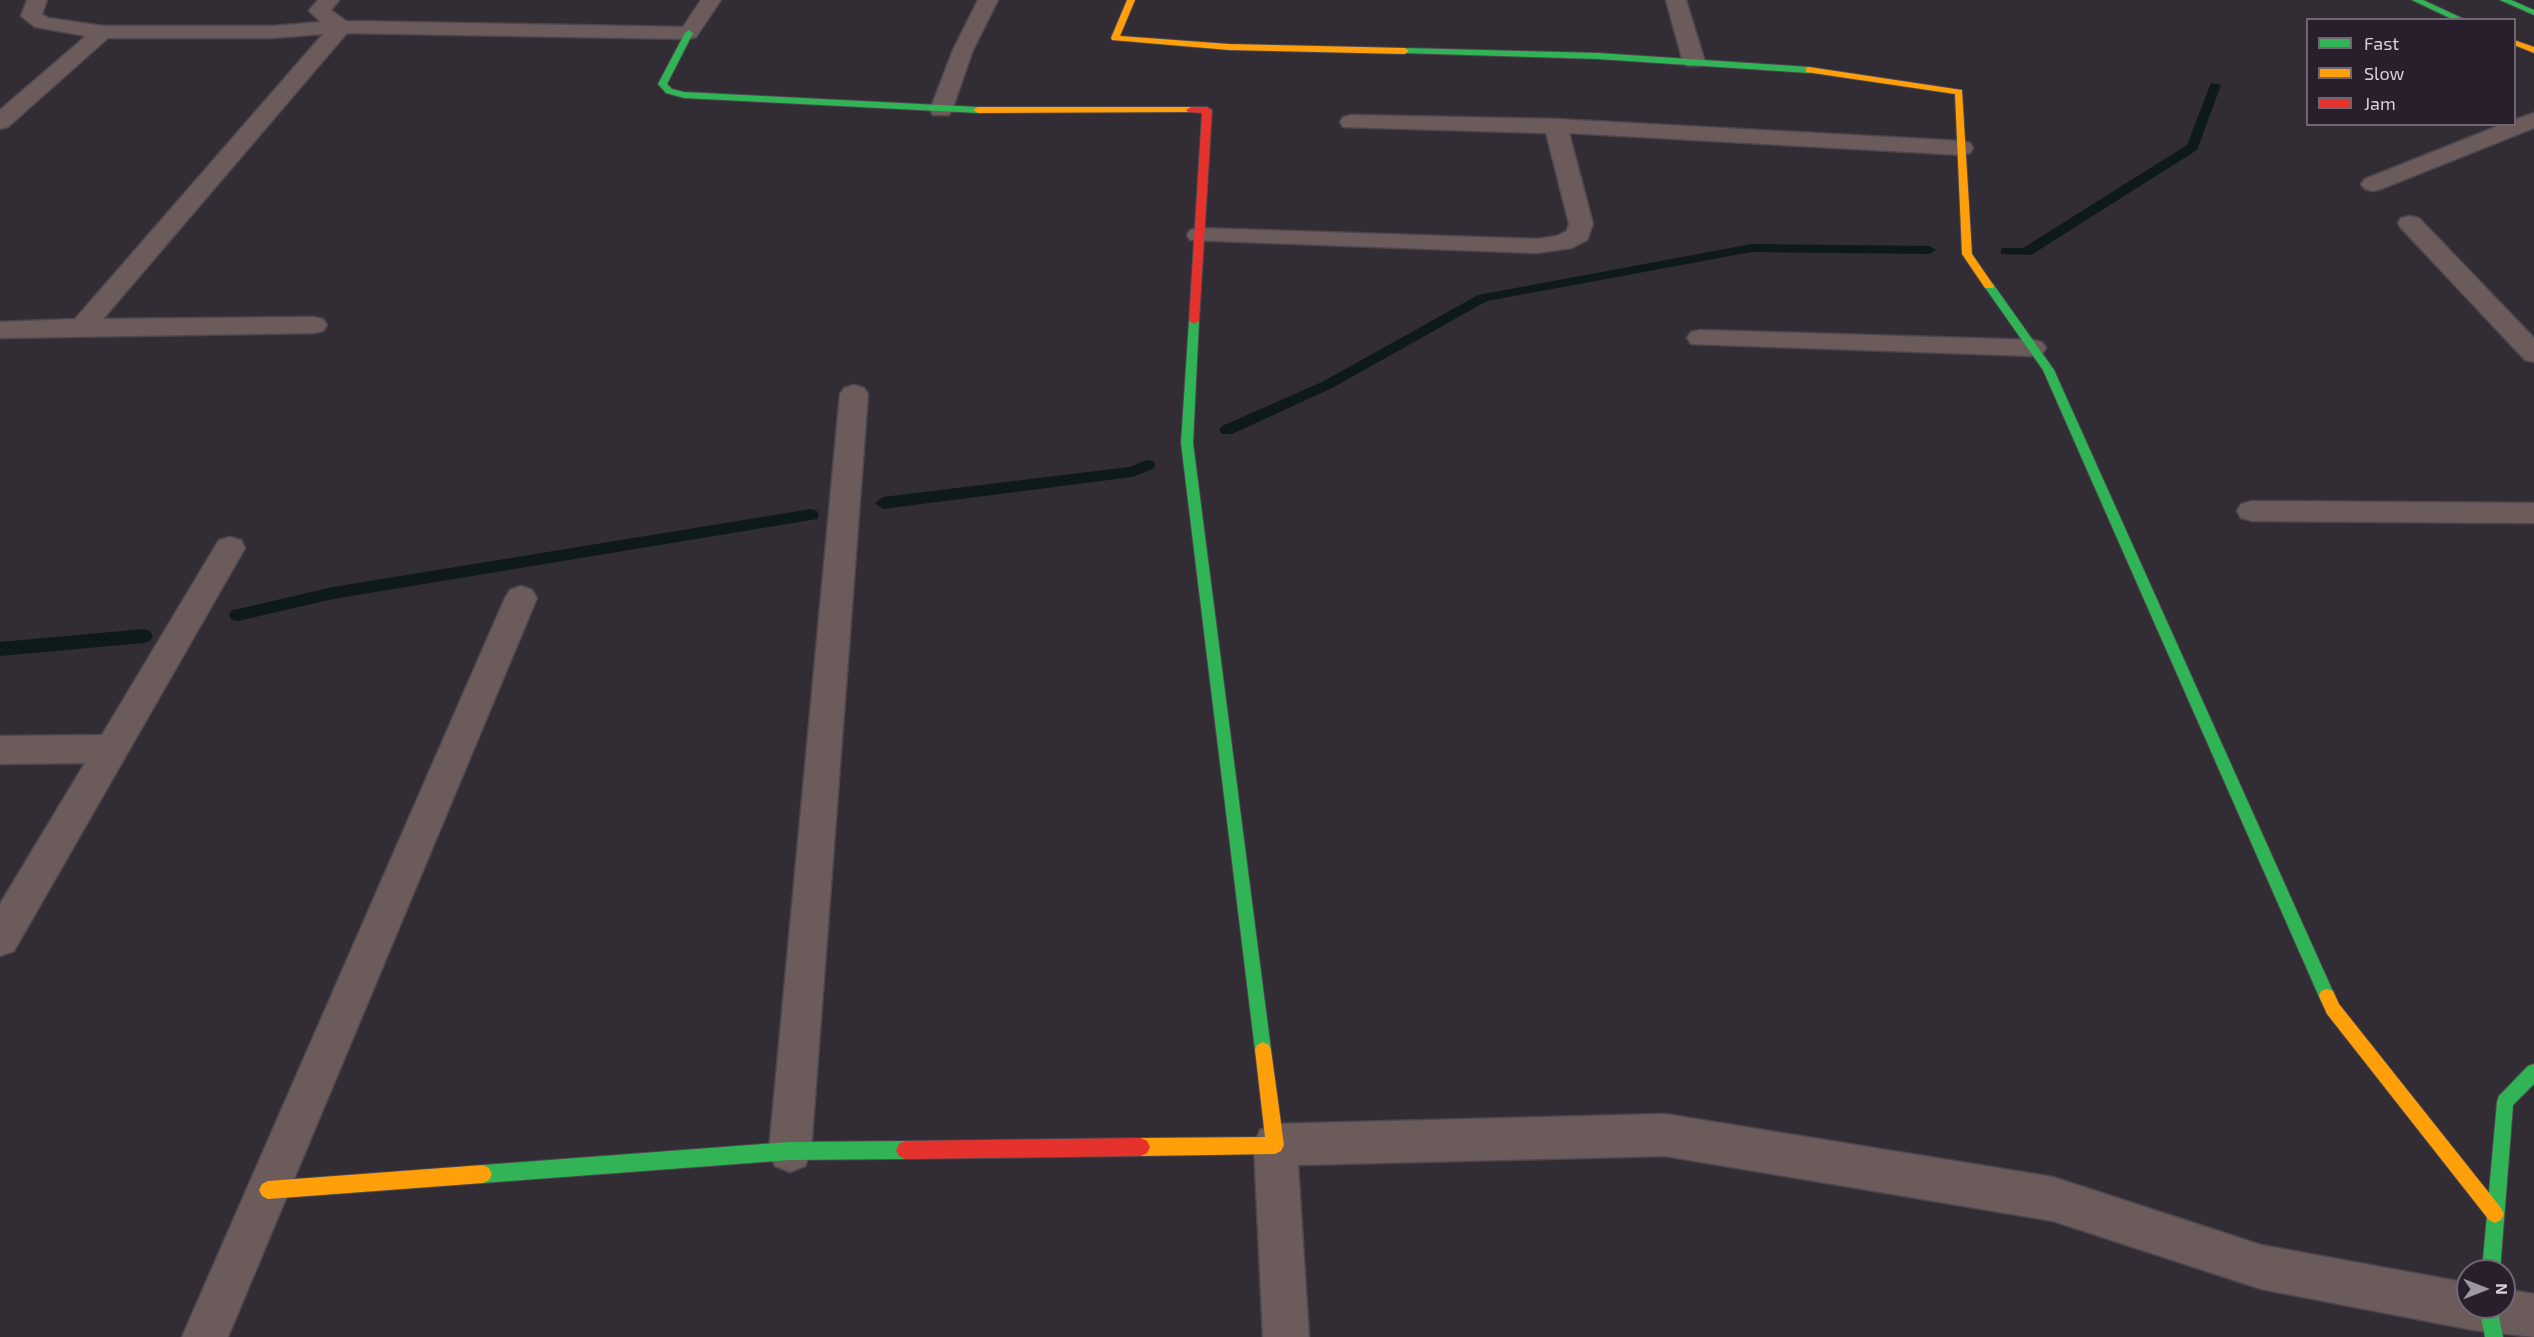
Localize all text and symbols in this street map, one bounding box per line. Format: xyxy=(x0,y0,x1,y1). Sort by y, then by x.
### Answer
legend xyxy=(2306,18,2516,126)
text: Fast xyxy=(2364,32,2399,54)
text: Slow xyxy=(2364,62,2404,84)
text: Jam xyxy=(2364,92,2396,114)
north arrow xyxy=(2456,1259,2516,1319)
text: N xyxy=(2493,1283,2512,1295)

